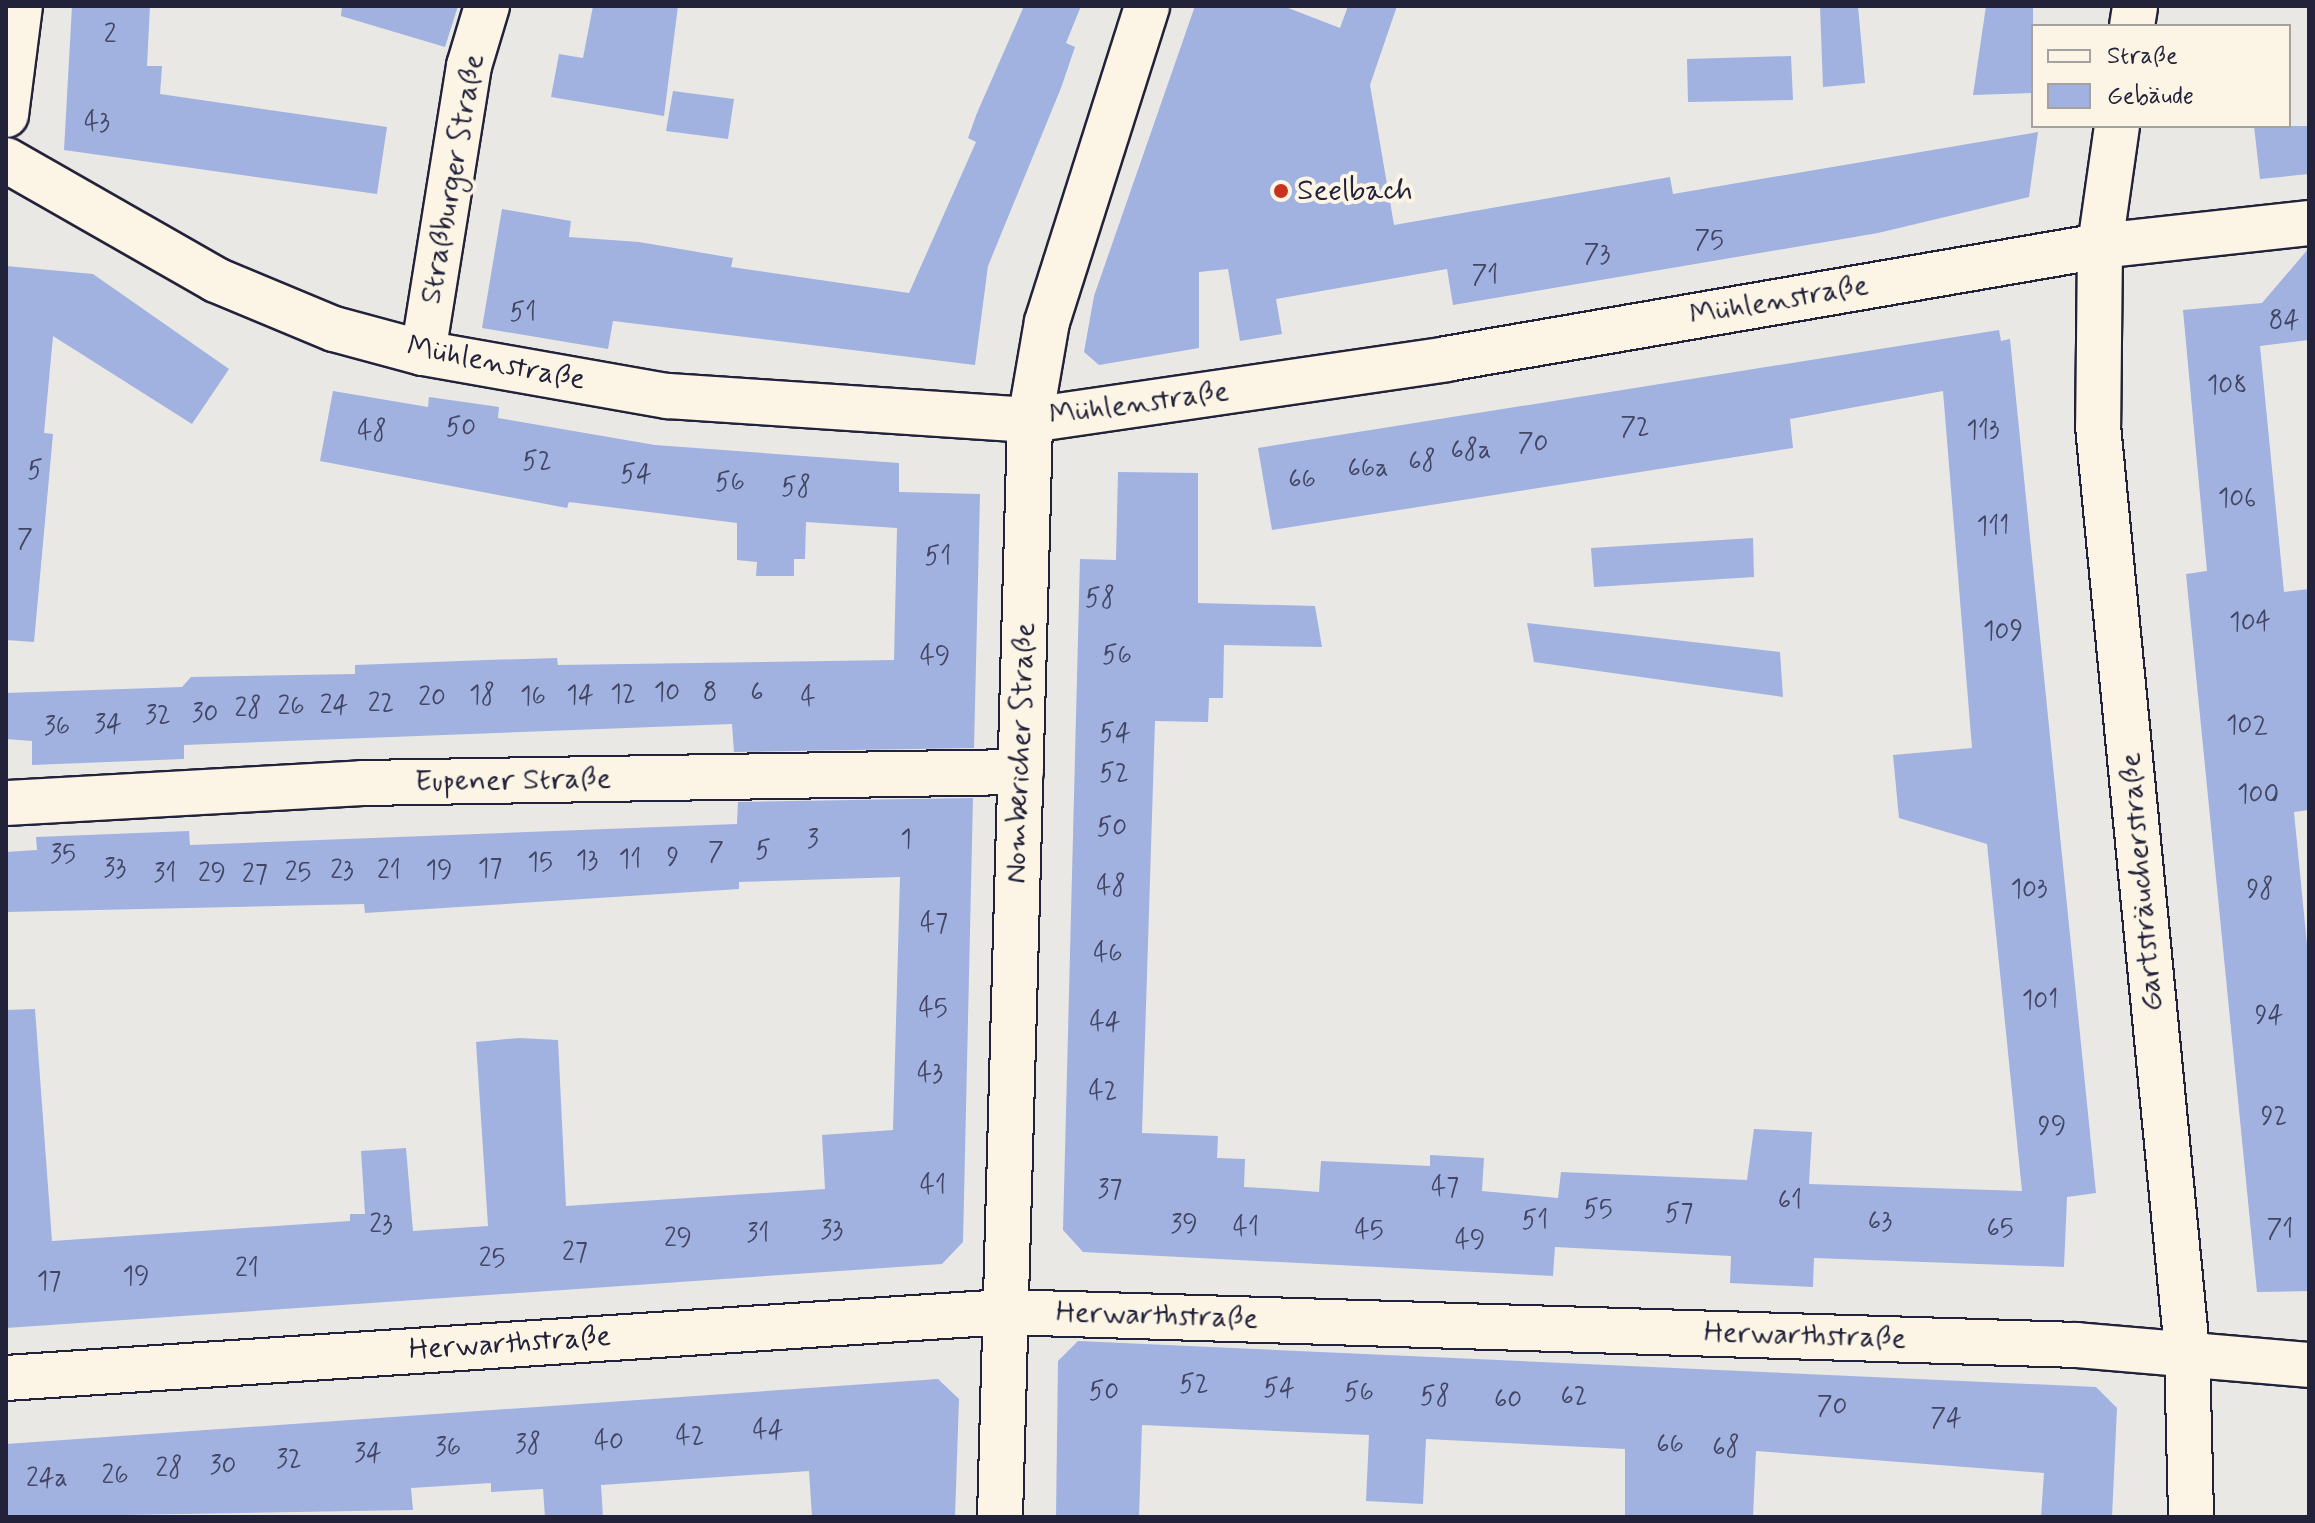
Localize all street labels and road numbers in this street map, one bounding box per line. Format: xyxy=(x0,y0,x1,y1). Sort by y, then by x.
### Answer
street label: Straßburger Straße xyxy=(413,51,493,307)
street label: Mühlenstraße xyxy=(1687,268,1871,334)
street label: Mühlenstraße xyxy=(404,329,588,399)
street label: Mühlenstraße xyxy=(1047,374,1231,434)
street label: Nombericher Straße xyxy=(998,622,1044,884)
street label: Gartsträucherstraße xyxy=(2113,751,2171,1013)
street label: Eupener Straße xyxy=(414,761,612,801)
street label: Herwarthstraße xyxy=(1055,1294,1259,1338)
street label: Herwarthstraße xyxy=(1703,1314,1907,1358)
street label: Herwarthstraße xyxy=(408,1319,612,1369)

